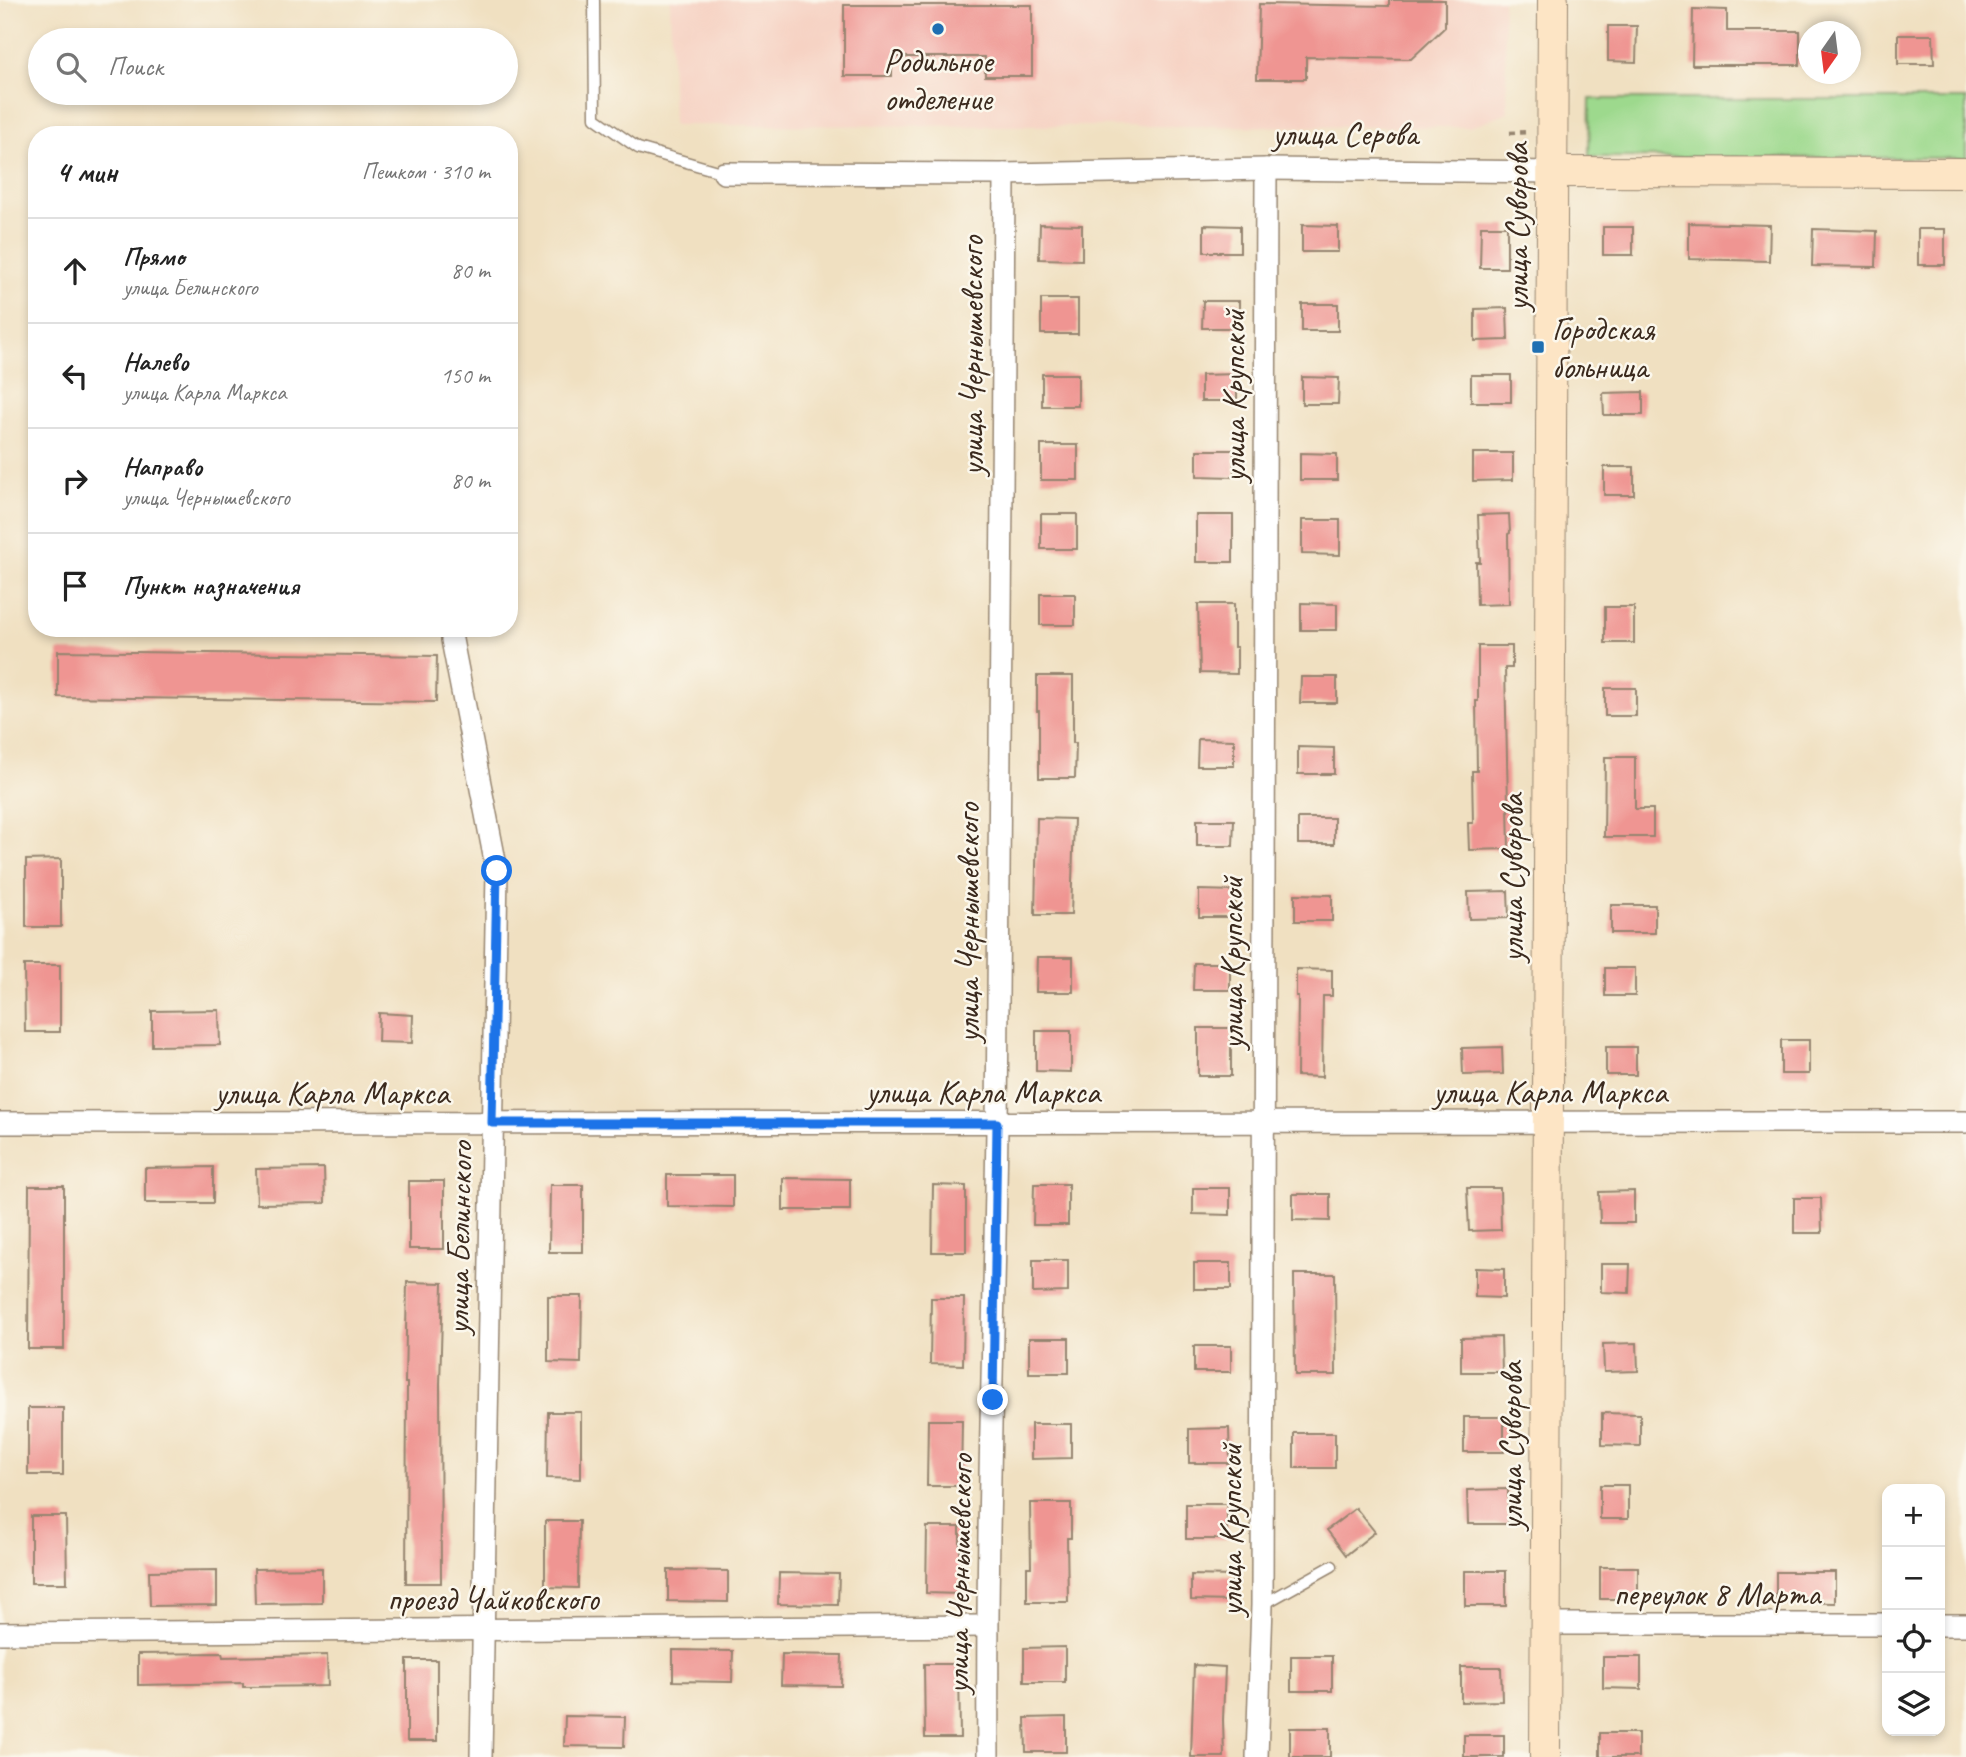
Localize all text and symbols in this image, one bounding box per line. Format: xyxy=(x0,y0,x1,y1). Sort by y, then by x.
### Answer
marker: Родильное отделение xyxy=(930,21,946,37)
north arrow xyxy=(1798,21,1861,84)
search box xyxy=(28,28,518,105)
place label: Родильное отделение xyxy=(884,40,995,120)
icon: search xyxy=(52,48,90,86)
text: Поиск xyxy=(108,50,163,83)
street label: улица Серова xyxy=(1270,113,1420,155)
street label: улица Суворова xyxy=(1496,140,1538,313)
text: 4 мин xyxy=(56,153,117,191)
text: Пешком · 310 m xyxy=(362,157,490,186)
street label: улица Чернышевского xyxy=(951,235,993,478)
text: Прямо xyxy=(123,240,185,273)
icon: ahead xyxy=(56,252,94,290)
text: 80 m xyxy=(451,256,490,285)
text: улица Белинского xyxy=(123,273,258,302)
street label: улица Крупской xyxy=(1213,307,1255,485)
place label: Городская больница xyxy=(1552,308,1656,388)
marker: Городская больница xyxy=(1530,339,1546,355)
text: Налево xyxy=(123,345,189,378)
icon: left xyxy=(56,357,94,395)
text: 150 m xyxy=(441,361,490,390)
text: улица Карла Маркса xyxy=(123,378,286,407)
text: Направо xyxy=(123,450,202,483)
icon: right xyxy=(56,462,94,500)
text: 80 m xyxy=(451,466,490,495)
text: улица Чернышевского xyxy=(123,483,290,512)
icon: arrive xyxy=(56,567,94,605)
text: Пункт назначения xyxy=(123,569,299,602)
street label: улица Суворова xyxy=(1491,791,1533,964)
street label: улица Чернышевского xyxy=(947,802,989,1045)
route start xyxy=(481,855,512,886)
street label: улица Крупской xyxy=(1211,874,1253,1052)
street label: улица Карла Маркса xyxy=(864,1071,1103,1113)
street label: улица Карла Маркса xyxy=(1431,1071,1670,1113)
street label: улица Карла Маркса xyxy=(213,1072,452,1114)
street label: улица Белинского xyxy=(436,1139,482,1337)
street label: улица Суворова xyxy=(1490,1359,1532,1532)
route end xyxy=(977,1384,1008,1415)
street label: улица Крупской xyxy=(1210,1441,1252,1619)
street label: улица Чернышевского xyxy=(936,1453,982,1696)
map controls xyxy=(1882,1484,1945,1736)
button: + xyxy=(1882,1484,1945,1547)
button: − xyxy=(1882,1547,1945,1610)
street label: переулок 8 Марта xyxy=(1614,1573,1822,1615)
street label: проезд Чайковского xyxy=(387,1578,600,1620)
button: locate xyxy=(1882,1610,1945,1673)
button: layers xyxy=(1882,1673,1945,1736)

